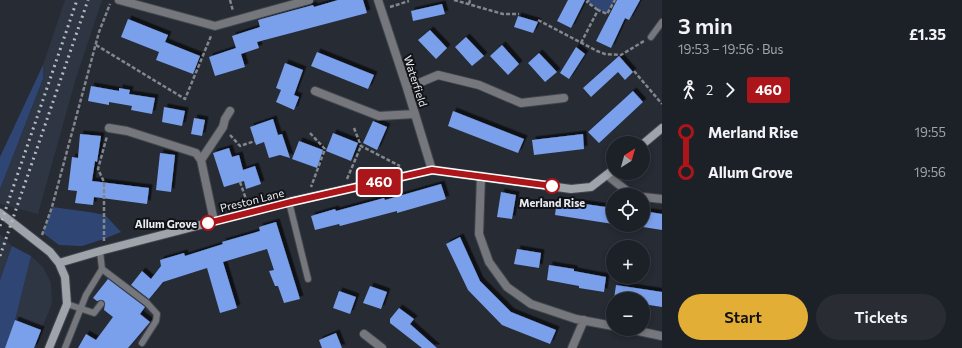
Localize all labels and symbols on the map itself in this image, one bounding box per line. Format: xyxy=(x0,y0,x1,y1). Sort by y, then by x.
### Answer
street label: Waterfield xyxy=(402,54,430,108)
north arrow xyxy=(606,136,650,180)
line badge: 460 xyxy=(356,169,402,195)
marker: Merland Rise xyxy=(544,178,560,194)
street label: Preston Lane xyxy=(219,186,286,214)
place label: Merland Rise xyxy=(519,196,585,209)
marker: Allum Grove xyxy=(200,215,216,231)
place label: Allum Grove xyxy=(135,217,197,230)

